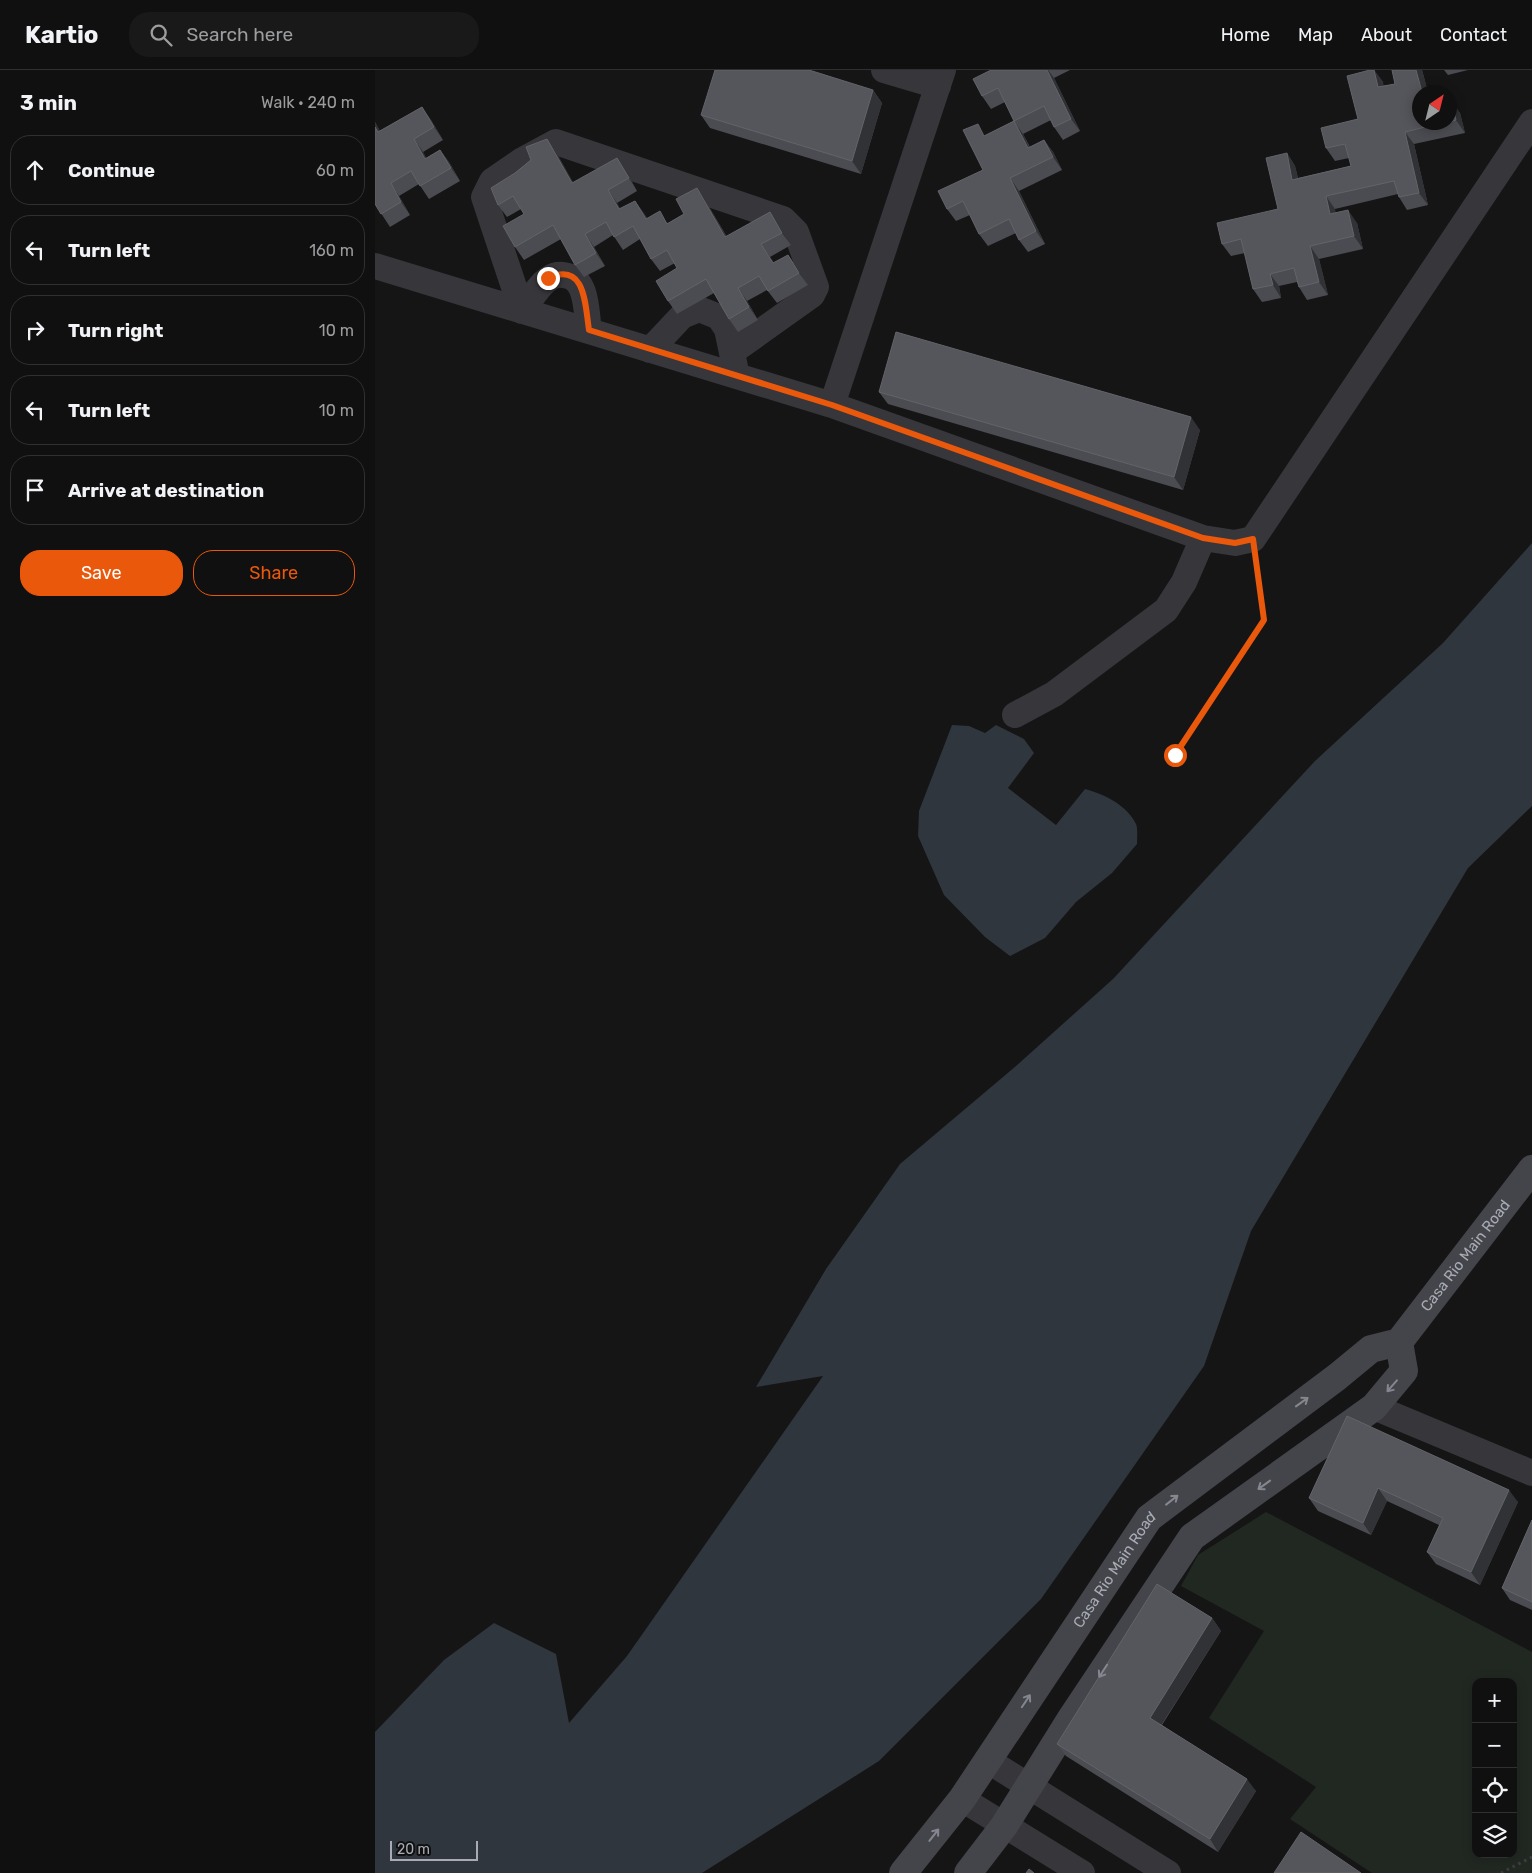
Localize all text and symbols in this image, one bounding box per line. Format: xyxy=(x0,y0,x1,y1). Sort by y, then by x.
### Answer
search box xyxy=(129,12,479,57)
text: Kartio xyxy=(25,21,99,49)
icon: search xyxy=(147,21,175,49)
text: Search here xyxy=(187,23,293,46)
text: Home xyxy=(1221,24,1270,46)
text: Map xyxy=(1298,24,1333,46)
text: About xyxy=(1361,24,1412,46)
text: Contact xyxy=(1440,24,1507,46)
north arrow xyxy=(1412,85,1457,130)
text: 3 min xyxy=(20,90,77,115)
text: Walk · 240 m xyxy=(261,93,355,112)
icon: ahead xyxy=(21,156,49,184)
text: Continue xyxy=(68,159,155,182)
text: 60 m xyxy=(316,161,354,180)
icon: left xyxy=(21,236,49,264)
text: Turn left xyxy=(68,239,150,262)
text: 160 m xyxy=(309,241,354,260)
route end xyxy=(537,267,560,290)
icon: right xyxy=(21,316,49,344)
text: Turn right xyxy=(68,319,163,342)
text: 10 m xyxy=(319,321,354,340)
icon: left xyxy=(21,396,49,424)
text: Turn left xyxy=(68,399,150,422)
text: 10 m xyxy=(319,401,354,420)
icon: arrive xyxy=(21,476,49,504)
text: Arrive at destination xyxy=(68,479,264,502)
button: Save xyxy=(20,550,183,596)
button: Share xyxy=(193,550,355,596)
route start xyxy=(1164,744,1187,767)
street label: Casa Rio Main Road xyxy=(1417,1196,1514,1315)
one-way arrow xyxy=(1386,1379,1398,1392)
one-way arrow xyxy=(1295,1397,1308,1408)
one-way arrow xyxy=(1258,1480,1271,1491)
one-way arrow xyxy=(1165,1494,1178,1505)
street label: Casa Rio Main Road xyxy=(1069,1507,1159,1631)
one-way arrow xyxy=(1097,1664,1108,1678)
map controls xyxy=(1472,1678,1517,1858)
button: + xyxy=(1472,1678,1517,1723)
one-way arrow xyxy=(1021,1695,1031,1709)
button: − xyxy=(1472,1723,1517,1768)
button: locate xyxy=(1472,1768,1517,1813)
button: layers xyxy=(1472,1813,1517,1858)
one-way arrow xyxy=(928,1829,939,1842)
scale bar xyxy=(390,1838,477,1861)
text: 20 m xyxy=(397,1841,430,1858)

